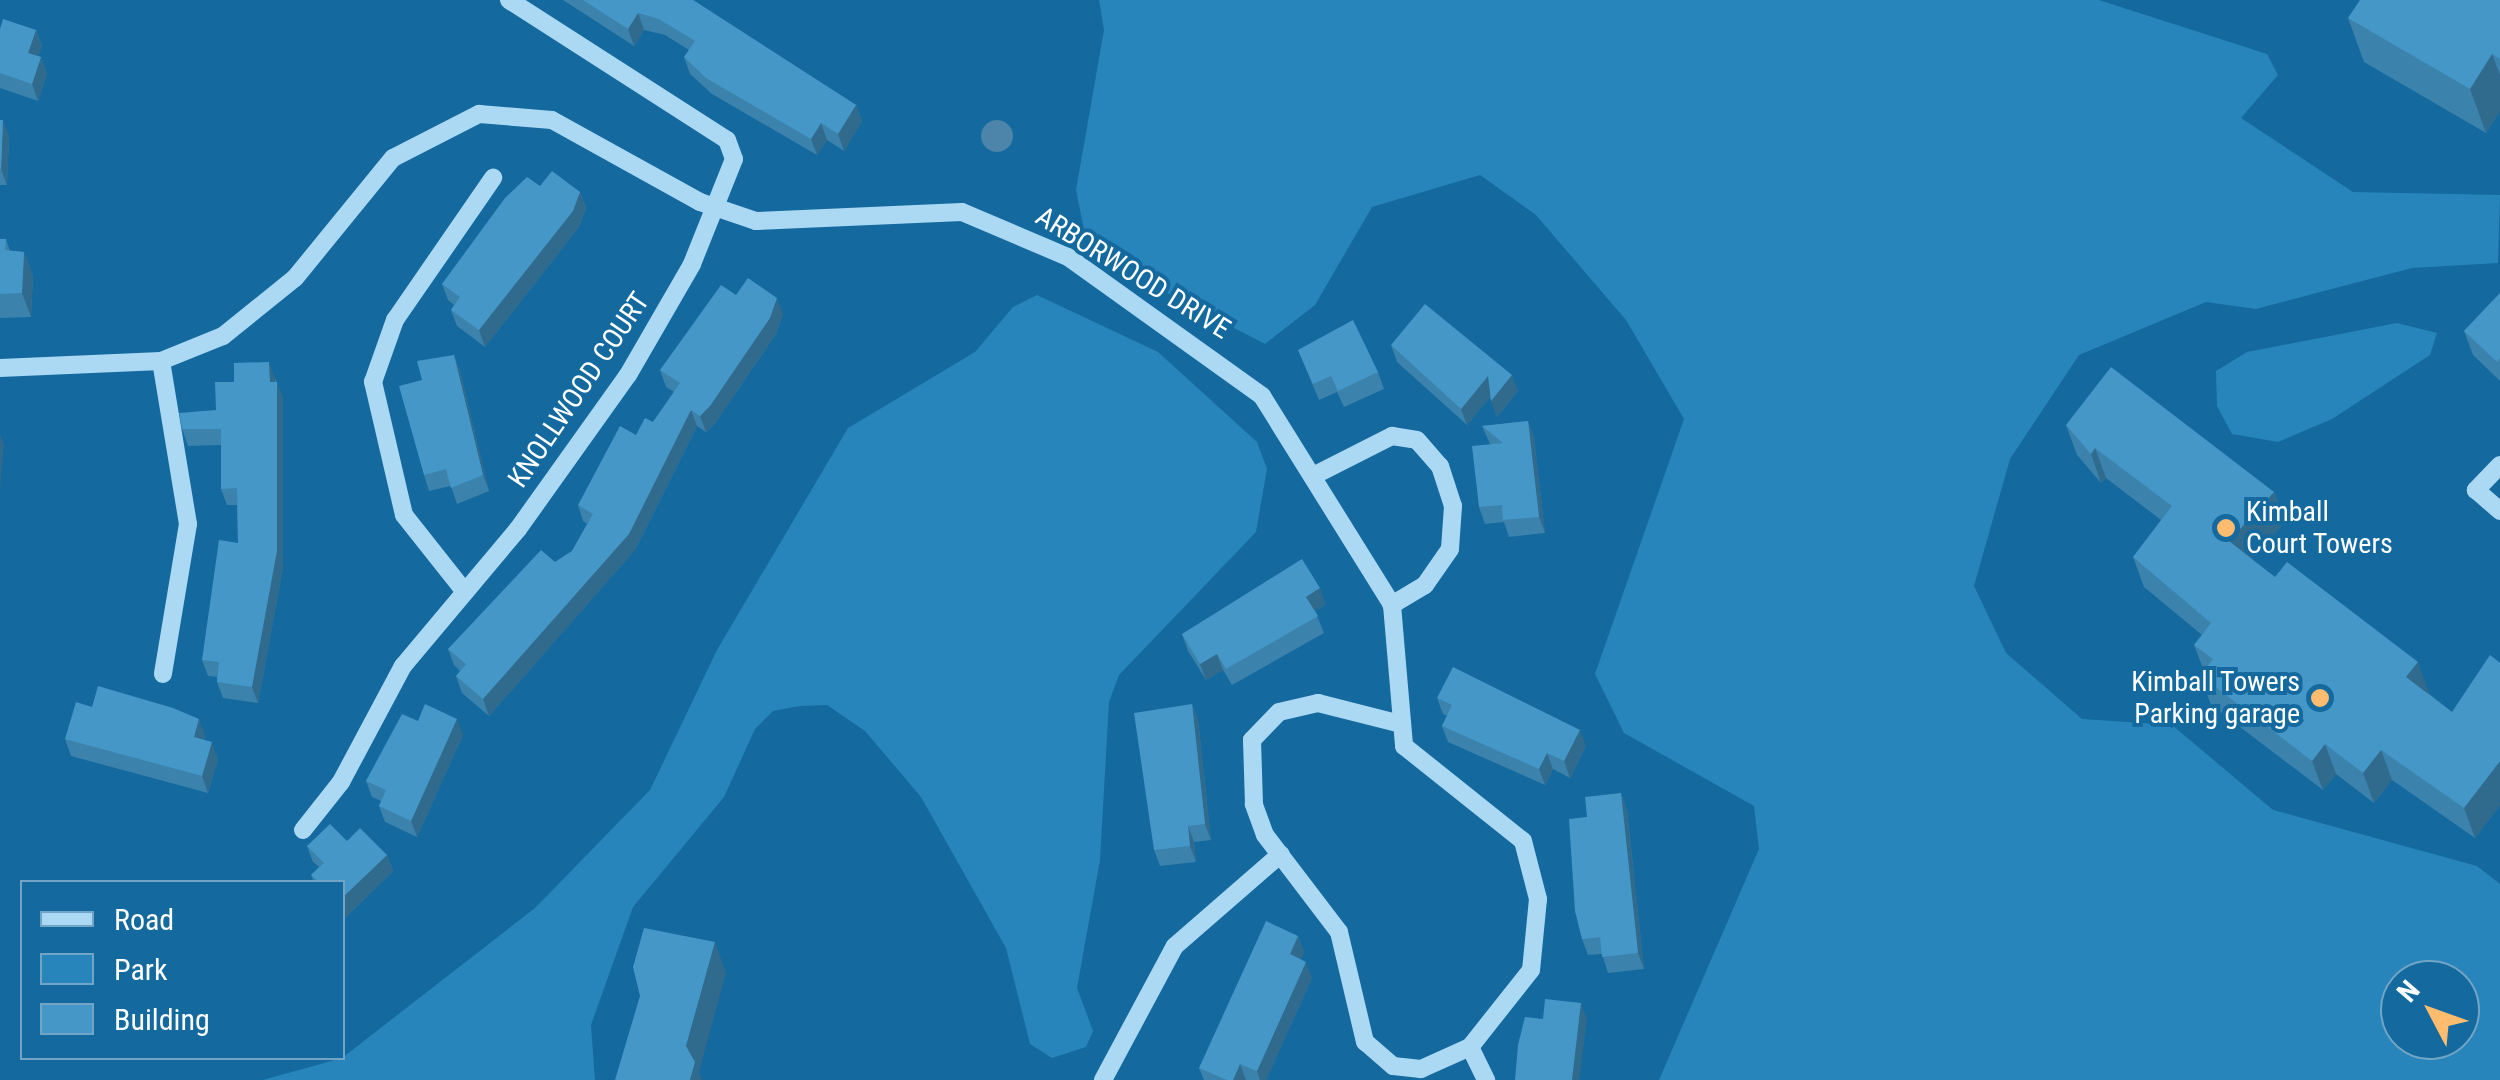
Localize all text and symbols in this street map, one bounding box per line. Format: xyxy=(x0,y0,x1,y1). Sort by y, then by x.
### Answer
street label: ARBORWOOD DRIVE xyxy=(1030,200,1236,346)
street label: KNOLLWOOD COURT xyxy=(501,286,657,494)
place label: Kimball Court Towers xyxy=(2246,495,2393,561)
marker: Kimball Court Towers xyxy=(2215,517,2237,539)
place label: Kimball Towers Parking garage xyxy=(2131,665,2300,731)
marker: Kimball Towers Parking garage xyxy=(2309,687,2331,709)
legend xyxy=(20,880,345,1060)
text: Road xyxy=(114,902,174,937)
text: Park xyxy=(114,952,168,987)
north arrow xyxy=(2380,960,2480,1060)
text: N xyxy=(2390,974,2427,1009)
text: Building xyxy=(114,1002,210,1037)

